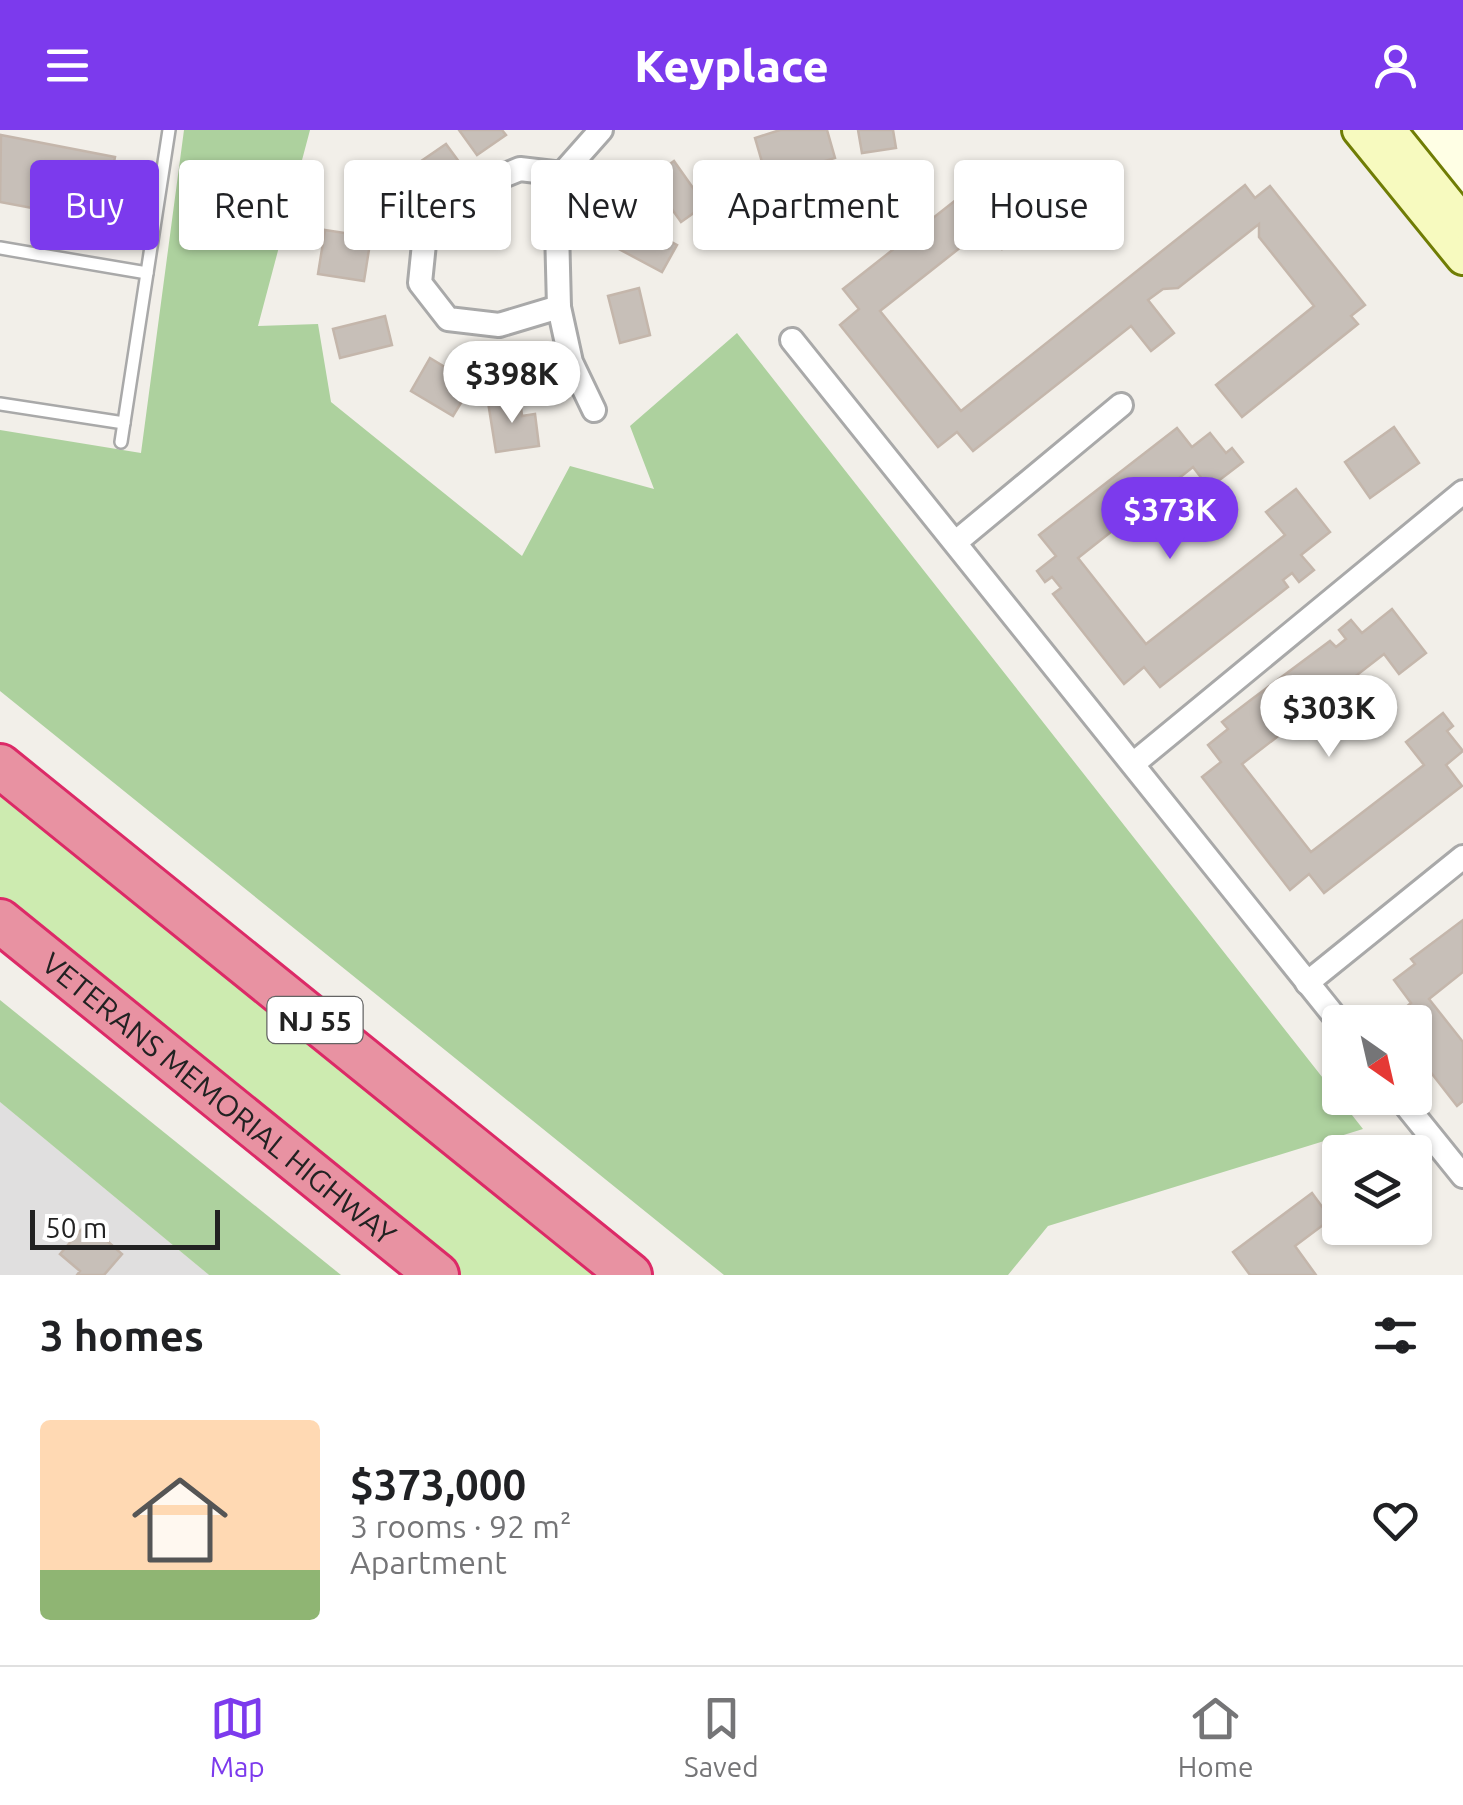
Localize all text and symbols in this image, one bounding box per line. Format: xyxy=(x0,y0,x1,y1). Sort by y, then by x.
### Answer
icon: menu xyxy=(40,38,95,93)
icon: person xyxy=(1368,38,1423,93)
text: Keyplace xyxy=(634,40,829,91)
chip: Buy xyxy=(30,160,159,250)
chip: Rent xyxy=(179,160,324,250)
chip: Filters xyxy=(344,160,511,250)
chip: New xyxy=(531,160,673,250)
chip: Apartment xyxy=(693,160,934,250)
chip: House xyxy=(954,160,1124,250)
pin: $398K xyxy=(442,341,582,426)
text: $398K xyxy=(465,355,559,391)
pin: $373K xyxy=(1100,477,1240,562)
text: $373K xyxy=(1123,491,1217,527)
pin: $303K xyxy=(1259,675,1399,760)
text: $303K xyxy=(1282,689,1376,725)
street label: VETERANS MEMORIAL HIGHWAY xyxy=(36,945,403,1252)
road number: NJ 55 xyxy=(268,997,362,1043)
north arrow xyxy=(1322,1005,1432,1115)
map controls xyxy=(1322,1005,1432,1245)
button: layers xyxy=(1322,1135,1432,1245)
scale bar xyxy=(30,1205,220,1250)
text: 50 m xyxy=(45,1212,107,1243)
icon: filters xyxy=(1368,1308,1423,1363)
text: 3 homes xyxy=(40,1312,204,1359)
icon: home xyxy=(120,1460,240,1580)
text: $373,000 xyxy=(350,1461,526,1508)
icon: heart xyxy=(1368,1493,1423,1548)
text: 3 rooms · 92 m² xyxy=(350,1508,571,1544)
text: Apartment xyxy=(350,1544,507,1580)
tab: Map xyxy=(210,1691,265,1782)
tab: Saved xyxy=(684,1691,759,1782)
tab: Home xyxy=(1178,1691,1253,1782)

